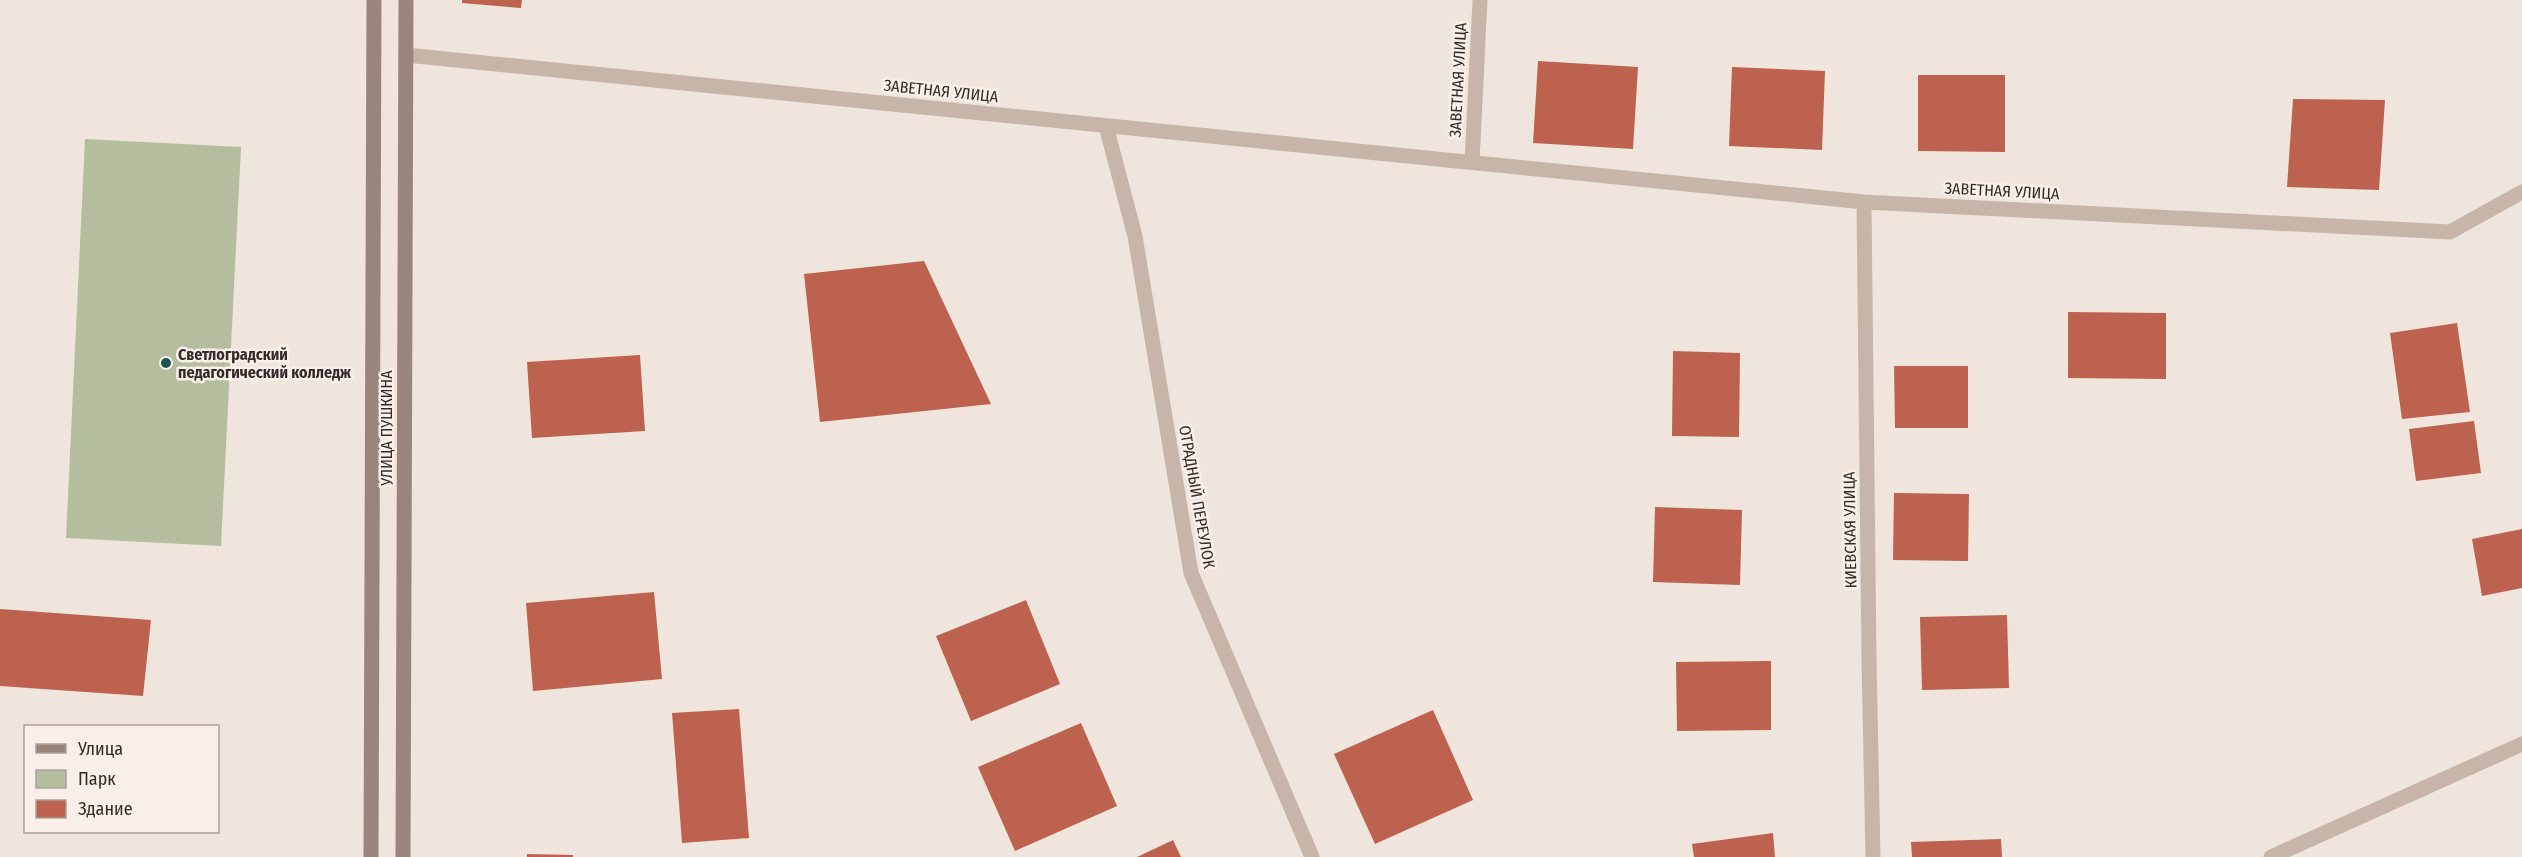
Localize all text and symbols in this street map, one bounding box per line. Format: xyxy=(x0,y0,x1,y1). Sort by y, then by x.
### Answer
street label: ЗАВЕТНАЯ УЛИЦА xyxy=(1446,22,1471,138)
street label: ЗАВЕТНАЯ УЛИЦА xyxy=(883,76,1000,107)
street label: ЗАВЕТНАЯ УЛИЦА xyxy=(1944,179,2060,204)
place label: Светлоградский педагогический колледж xyxy=(178,345,351,382)
marker: Светлоградский педагогический колледж xyxy=(159,356,173,370)
street label: УЛИЦА ПУШКИНА xyxy=(377,370,396,487)
street label: ОТРАДНЫЙ ПЕРЕУЛОК xyxy=(1175,424,1219,571)
street label: КИЕВСКАЯ УЛИЦА xyxy=(1839,471,1861,589)
legend xyxy=(24,725,219,833)
text: Улица xyxy=(77,738,123,760)
text: Парк xyxy=(78,768,116,790)
text: Здание xyxy=(78,798,133,820)

